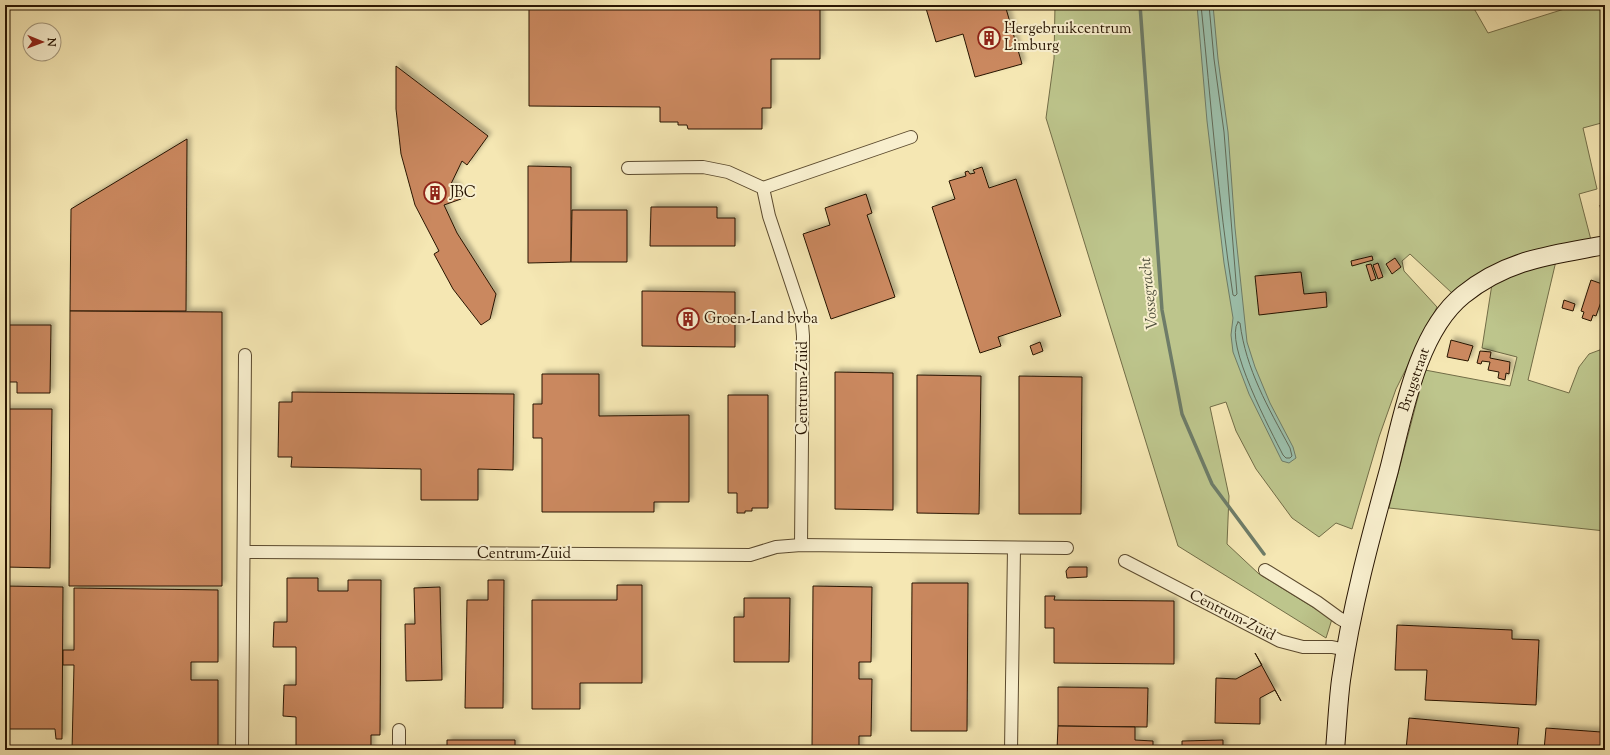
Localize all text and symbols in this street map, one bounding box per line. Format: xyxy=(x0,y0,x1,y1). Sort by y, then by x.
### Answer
place label: Hergebruikcentrum Limburg xyxy=(1004,19,1132,57)
north arrow xyxy=(22,22,62,62)
building icon: Hergebruikcentrum Limburg xyxy=(976,25,1002,51)
text: N xyxy=(43,37,59,47)
building icon: JBC xyxy=(422,180,448,206)
place label: JBC xyxy=(449,183,476,204)
water label: Vossegracht xyxy=(1135,256,1165,330)
building icon: Groen-Land bvba xyxy=(675,306,701,332)
place label: Groen-Land bvba xyxy=(704,309,818,330)
street label: Centrum-Zuid xyxy=(793,341,814,435)
street label: Brugstraat xyxy=(1394,345,1436,415)
street label: Centrum-Zuid xyxy=(477,544,571,565)
street label: Centrum-Zuid xyxy=(1185,585,1279,647)

